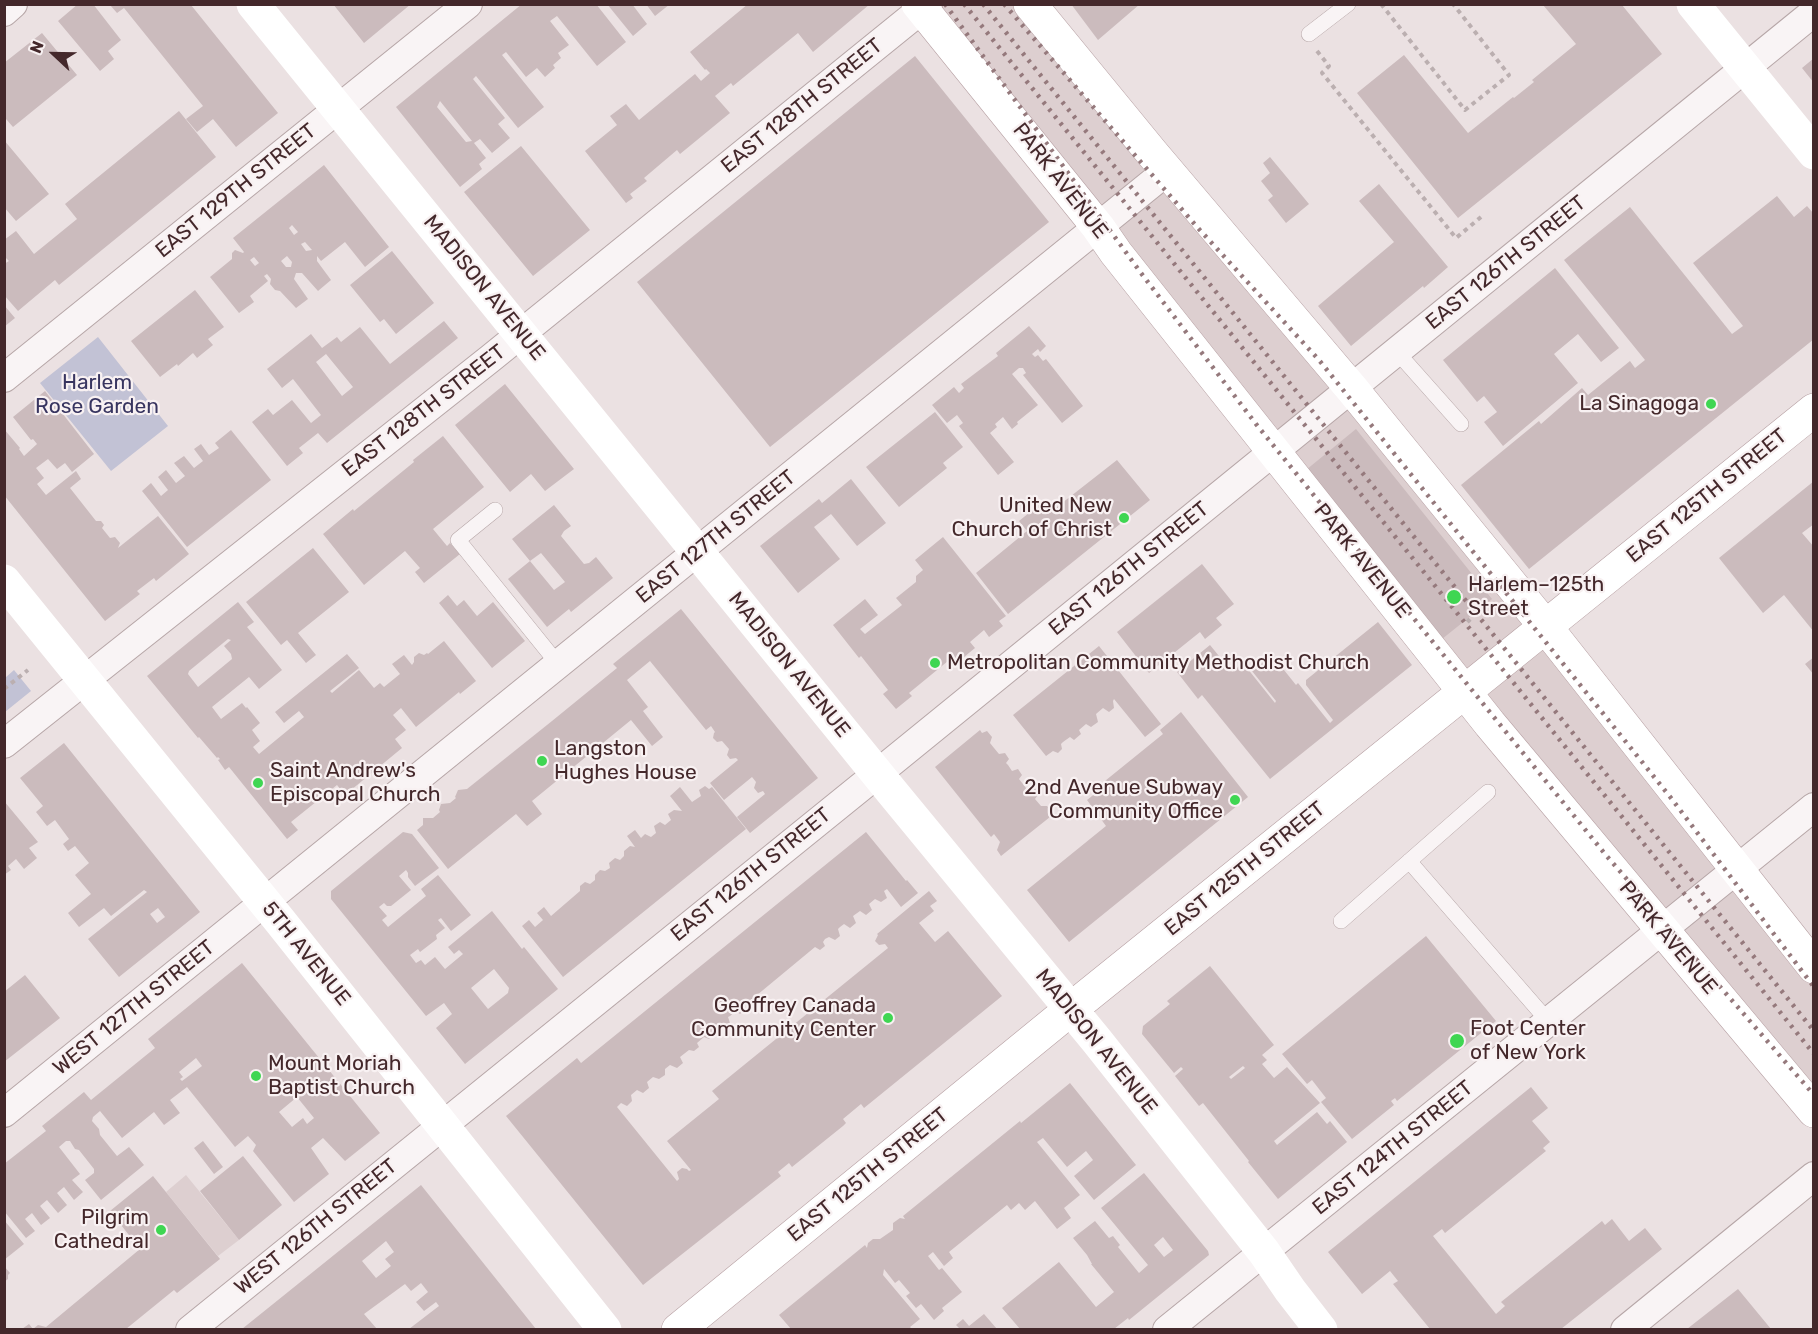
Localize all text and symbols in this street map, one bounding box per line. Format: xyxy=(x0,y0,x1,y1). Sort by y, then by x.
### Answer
north arrow xyxy=(24,24,84,84)
street label: EAST 128TH STREET xyxy=(716,33,888,179)
text: N xyxy=(26,38,48,56)
street label: PARK AVENUE xyxy=(1007,118,1113,244)
street label: EAST 129TH STREET xyxy=(151,119,321,263)
street label: EAST 126TH STREET xyxy=(1421,191,1591,335)
street label: MADISON AVENUE xyxy=(418,210,550,366)
street label: EAST 128TH STREET xyxy=(337,339,511,483)
park label: Harlem Rose Garden xyxy=(35,370,159,420)
place label: La Sinagoga xyxy=(1579,391,1699,417)
marker: La Sinagoga xyxy=(1704,397,1718,411)
street label: EAST 125TH STREET xyxy=(1622,423,1792,569)
street label: EAST 127TH STREET xyxy=(631,465,801,609)
place label: United New Church of Christ xyxy=(951,493,1112,543)
street label: EAST 126TH STREET xyxy=(1044,497,1214,641)
street label: PARK AVENUE xyxy=(1308,499,1416,623)
marker: United New Church of Christ xyxy=(1117,511,1131,525)
place label: Harlem–125th Street xyxy=(1468,572,1604,622)
street label: MADISON AVENUE xyxy=(723,587,855,743)
marker: Harlem–125th Street xyxy=(1445,588,1463,606)
place label: Metropolitan Community Methodist Church xyxy=(947,650,1369,676)
marker: Metropolitan Community Methodist Church xyxy=(928,656,942,670)
place label: Langston Hughes House xyxy=(554,736,697,786)
marker: Langston Hughes House xyxy=(535,754,549,768)
place label: Saint Andrew's Episcopal Church xyxy=(270,758,441,808)
place label: 2nd Avenue Subway Community Office xyxy=(1024,775,1223,825)
marker: Saint Andrew's Episcopal Church xyxy=(251,776,265,790)
marker: 2nd Avenue Subway Community Office xyxy=(1228,793,1242,807)
street label: EAST 125TH STREET xyxy=(1160,796,1330,942)
street label: EAST 126TH STREET xyxy=(666,803,836,947)
street label: PARK AVENUE xyxy=(1613,876,1723,1000)
street label: 5TH AVENUE xyxy=(256,897,356,1011)
street label: WEST 127TH STREET xyxy=(48,935,220,1081)
street label: MADISON AVENUE xyxy=(1030,964,1162,1120)
place label: Geoffrey Canada Community Center xyxy=(691,993,876,1043)
marker: Geoffrey Canada Community Center xyxy=(881,1011,895,1025)
place label: Foot Center of New York xyxy=(1470,1016,1586,1066)
marker: Foot Center of New York xyxy=(1448,1032,1466,1050)
place label: Mount Moriah Baptist Church xyxy=(268,1051,415,1101)
marker: Mount Moriah Baptist Church xyxy=(249,1069,263,1083)
street label: EAST 124TH STREET xyxy=(1308,1076,1478,1220)
street label: EAST 125TH STREET xyxy=(783,1102,953,1248)
street label: WEST 126TH STREET xyxy=(230,1154,402,1300)
place label: Pilgrim Cathedral xyxy=(54,1205,149,1255)
marker: Pilgrim Cathedral xyxy=(154,1223,168,1237)

